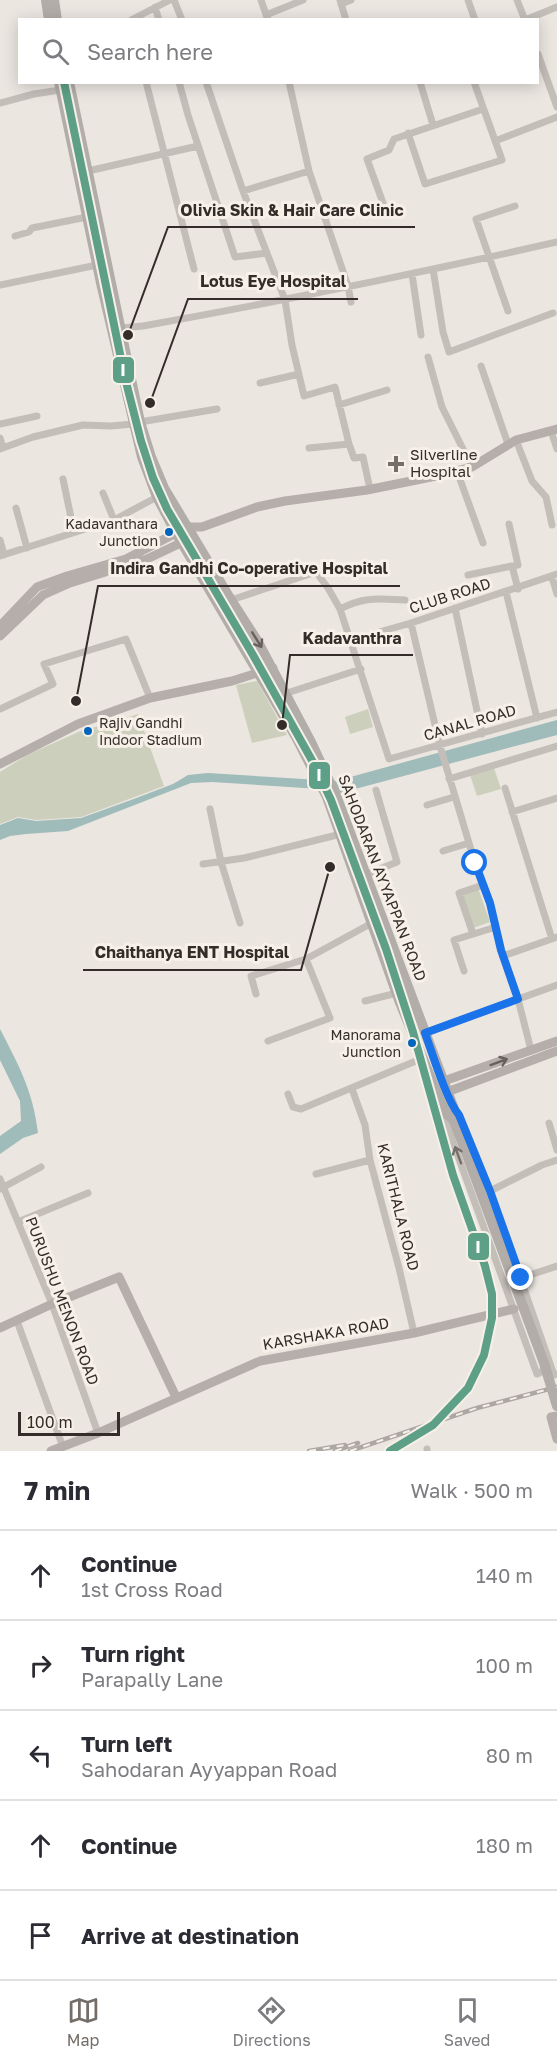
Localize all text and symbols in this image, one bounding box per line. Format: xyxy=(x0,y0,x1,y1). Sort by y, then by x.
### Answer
search box xyxy=(18,18,539,84)
icon: search xyxy=(39,35,72,68)
text: Search here xyxy=(87,38,213,65)
callout: Olivia Skin & Hair Care Clinic xyxy=(168,193,415,227)
text: Olivia Skin & Hair Care Clinic xyxy=(180,200,404,220)
callout: Lotus Eye Hospital xyxy=(188,265,358,299)
text: Lotus Eye Hospital xyxy=(200,271,347,291)
line badge: I xyxy=(112,356,135,384)
text: I xyxy=(120,360,126,380)
place label: Silverline Hospital xyxy=(410,445,478,480)
marker: Silverline Hospital xyxy=(387,455,405,473)
place label: Kadavanthara Junction xyxy=(65,515,158,549)
marker: Kadavanthara Junction xyxy=(163,526,175,538)
callout: Indira Gandhi Co-operative Hospital xyxy=(98,552,400,586)
text: Indira Gandhi Co-operative Hospital xyxy=(110,558,389,578)
street label: CLUB ROAD xyxy=(407,573,493,617)
callout: Kadavanthra xyxy=(290,621,413,655)
text: Kadavanthra xyxy=(303,628,401,648)
one-way arrow xyxy=(251,631,263,648)
street label: CANAL ROAD xyxy=(421,700,518,744)
place label: Rajiv Gandhi Indoor Stadium xyxy=(99,714,202,748)
marker: Rajiv Gandhi Indoor Stadium xyxy=(82,725,94,737)
line badge: I xyxy=(308,761,331,790)
text: I xyxy=(316,765,322,785)
street label: SAHODARAN AYYAPPAN ROAD xyxy=(335,772,431,983)
route start xyxy=(461,849,487,875)
callout: Chaithanya ENT Hospital xyxy=(83,936,301,970)
text: Chaithanya ENT Hospital xyxy=(95,942,290,962)
place label: Manorama Junction xyxy=(331,1026,401,1060)
marker: Manorama Junction xyxy=(406,1037,418,1049)
one-way arrow xyxy=(489,1055,508,1066)
street label: KARITHALA ROAD xyxy=(374,1141,424,1272)
one-way arrow xyxy=(452,1146,463,1165)
street label: PURUSHU MENON ROAD xyxy=(23,1214,103,1387)
line badge: I xyxy=(467,1232,490,1261)
text: I xyxy=(475,1237,481,1257)
route end xyxy=(507,1264,533,1290)
street label: KARSHAKA ROAD xyxy=(261,1313,390,1353)
scale bar xyxy=(18,1409,120,1436)
text: 100 m xyxy=(27,1412,73,1432)
text: 7 min xyxy=(24,1475,90,1506)
text: Walk · 500 m xyxy=(411,1478,533,1502)
text: Continue xyxy=(81,1550,177,1577)
icon: ahead xyxy=(24,1559,57,1592)
text: 140 m xyxy=(476,1563,533,1587)
text: 1st Cross Road xyxy=(81,1577,223,1601)
text: Turn right xyxy=(81,1640,185,1667)
icon: right xyxy=(24,1649,57,1682)
text: 100 m xyxy=(476,1653,533,1677)
text: Parapally Lane xyxy=(81,1667,223,1691)
text: Turn left xyxy=(81,1730,172,1757)
icon: left xyxy=(24,1739,57,1772)
text: 80 m xyxy=(486,1743,533,1767)
text: Sahodaran Ayyappan Road xyxy=(81,1757,337,1781)
icon: ahead xyxy=(24,1829,57,1862)
text: Continue xyxy=(81,1832,177,1859)
text: 180 m xyxy=(476,1833,533,1857)
icon: arrive xyxy=(24,1919,57,1952)
text: Arrive at destination xyxy=(81,1922,299,1949)
tab: Map xyxy=(67,1994,100,2050)
tab: Directions xyxy=(233,1994,311,2050)
tab: Saved xyxy=(444,1994,490,2050)

